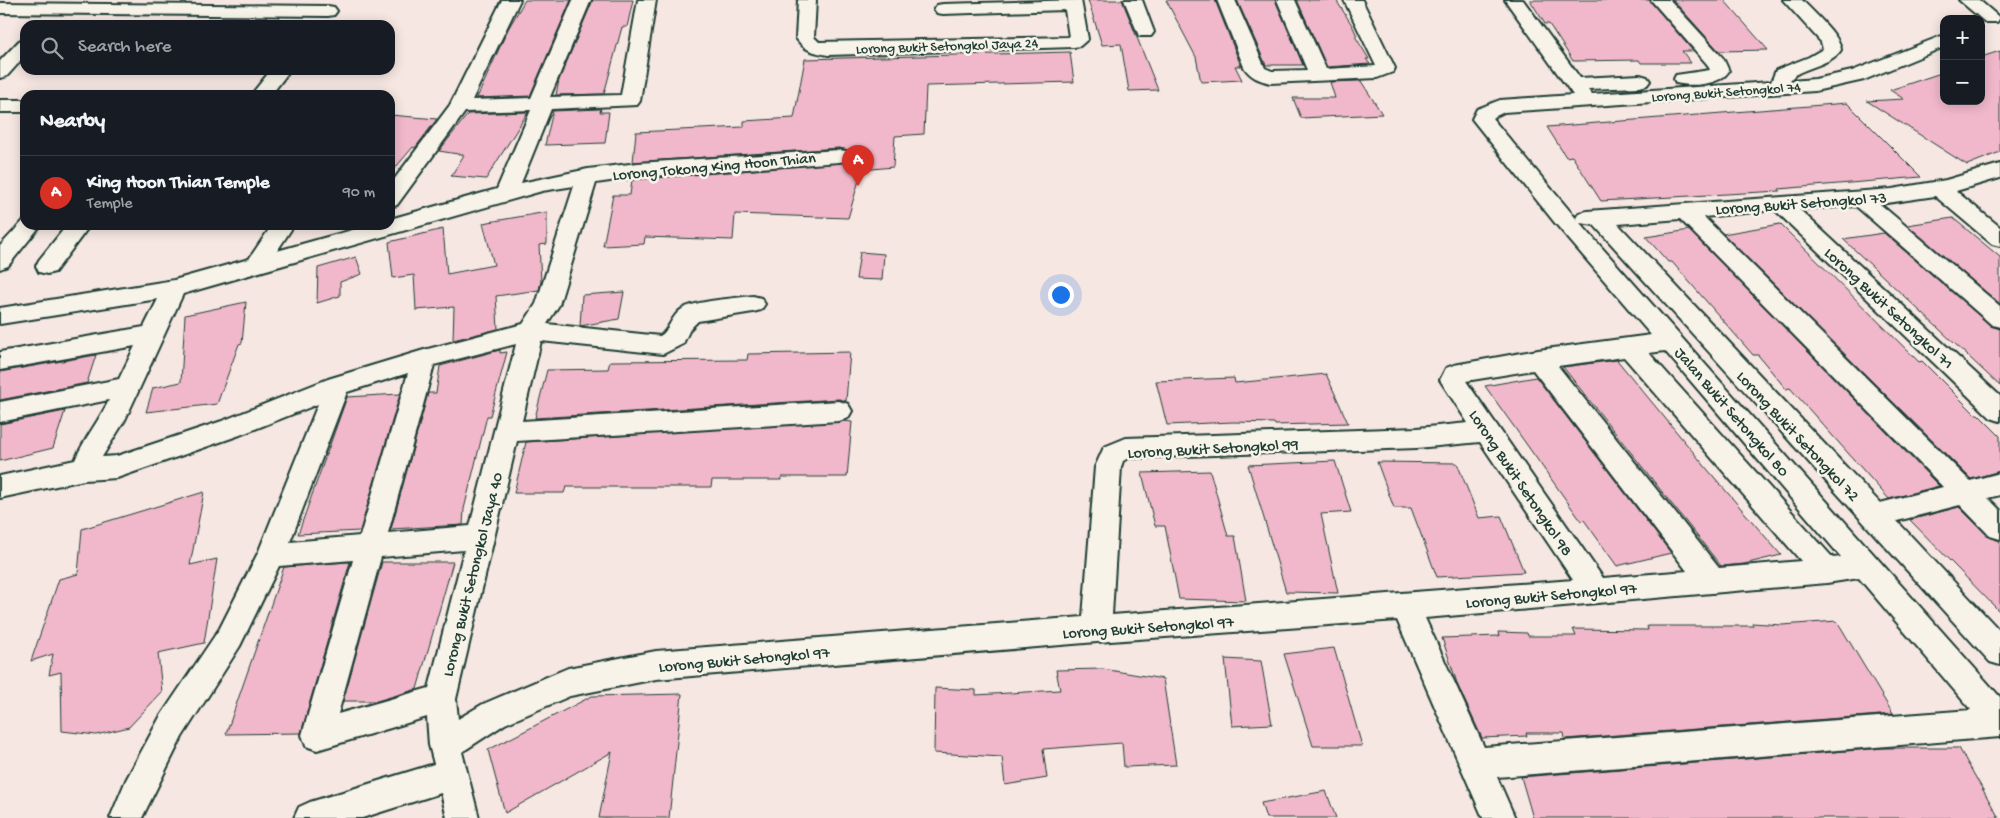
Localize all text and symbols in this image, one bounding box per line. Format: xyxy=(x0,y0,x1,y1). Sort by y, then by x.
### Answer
map controls xyxy=(1940,15,1985,105)
button: + xyxy=(1940,15,1985,60)
search box xyxy=(20,20,395,75)
icon: search xyxy=(38,34,66,62)
text: Search here xyxy=(78,36,172,59)
street label: Lorong Bukit Setongkol Jaya 24 xyxy=(856,36,1039,59)
button: − xyxy=(1940,60,1985,105)
street label: Lorong Bukit Setongkol 74 xyxy=(1651,80,1802,107)
text: Nearby xyxy=(40,110,105,135)
pin: A xyxy=(842,145,874,186)
street label: Lorong Tokong King Hoon Thian xyxy=(612,150,817,187)
text: King Hoon Thian Temple xyxy=(87,172,270,195)
text: A xyxy=(51,184,61,203)
text: 90 m xyxy=(343,184,375,203)
street label: Lorong Bukit Setongkol 73 xyxy=(1715,190,1888,221)
text: Temple xyxy=(87,195,132,214)
street label: Lorong Bukit Setongkol 71 xyxy=(1819,245,1956,374)
your location xyxy=(1048,282,1074,308)
street label: Jalan Bukit Setongkol 80 xyxy=(1669,345,1792,482)
street label: Lorong Bukit Setongkol 72 xyxy=(1731,368,1862,507)
street label: Lorong Bukit Setongkol 98 xyxy=(1463,407,1575,561)
street label: Lorong Bukit Setongkol 99 xyxy=(1127,437,1299,464)
street label: Lorong Bukit Setongkol Jaya 40 xyxy=(440,471,509,679)
street label: Lorong Bukit Setongkol 97 xyxy=(1465,580,1638,614)
street label: Lorong Bukit Setongkol 97 xyxy=(1062,614,1235,645)
street label: Lorong Bukit Setongkol 97 xyxy=(658,644,831,678)

